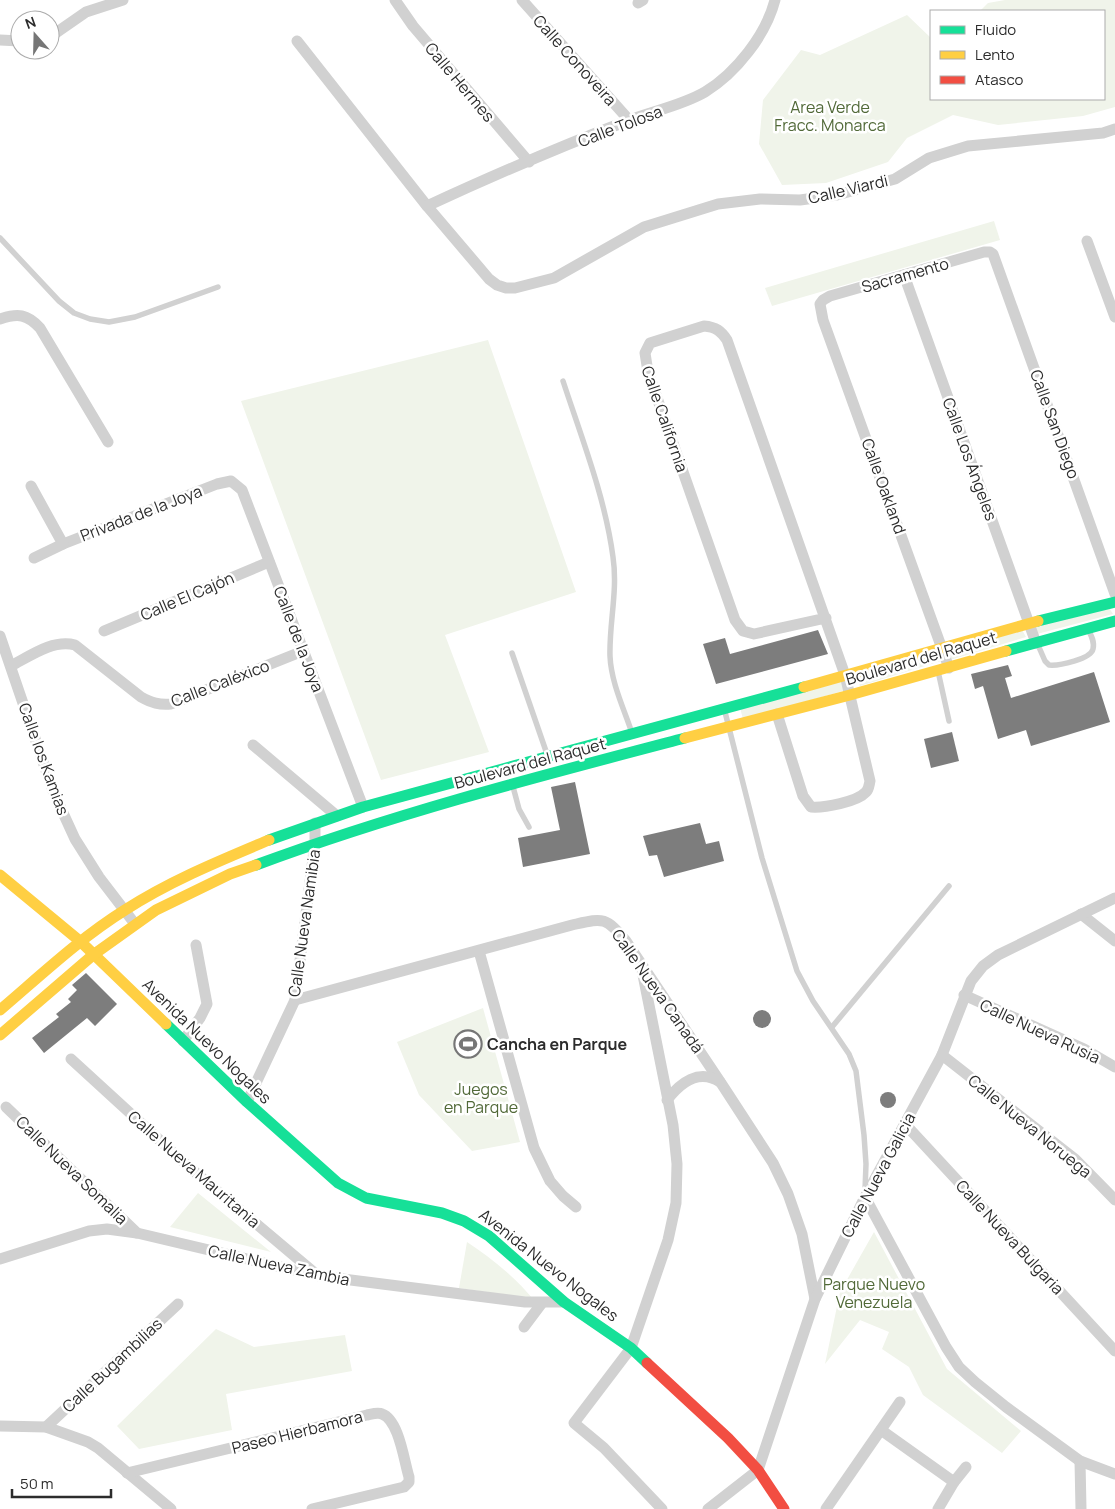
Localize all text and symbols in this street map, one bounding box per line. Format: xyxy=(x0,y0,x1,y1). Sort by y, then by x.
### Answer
north arrow xyxy=(10,10,60,60)
street label: Calle Conoveira xyxy=(528,10,622,110)
legend xyxy=(930,10,1105,100)
text: N xyxy=(22,12,38,33)
text: Fluido xyxy=(975,19,1016,40)
street label: Calle Hermes xyxy=(420,38,500,126)
text: Lento xyxy=(975,44,1015,65)
text: Atasco xyxy=(975,69,1023,90)
park label: Area Verde Fracc. Monarca xyxy=(774,96,886,136)
street label: Calle Tolosa xyxy=(575,100,665,152)
street label: Calle Viardi xyxy=(806,169,890,209)
street label: Sacramento xyxy=(859,252,951,298)
street label: Calle California xyxy=(637,363,693,475)
street label: Calle San Diego xyxy=(1025,366,1085,482)
street label: Calle Los Ángeles xyxy=(938,394,1002,524)
street label: Calle Oakland xyxy=(857,435,911,537)
street label: Privada de la Joya xyxy=(77,480,205,546)
street label: Calle El Cajón xyxy=(137,566,237,626)
street label: Calle de la Joya xyxy=(269,583,329,695)
street label: Boulevard del Raquet xyxy=(843,626,999,690)
street label: Calle Caléxico xyxy=(168,654,272,712)
street label: Calle los Kamias xyxy=(13,700,75,818)
street label: Boulevard del Raquet xyxy=(452,732,608,794)
street label: Calle Nueva Namibia xyxy=(283,848,325,998)
street label: Calle Nueva Canadá xyxy=(607,925,709,1057)
street label: Avenida Nuevo Nogales xyxy=(138,974,276,1108)
street label: Calle Nueva Rusia xyxy=(976,994,1104,1068)
sports icon: Cancha en Parque xyxy=(453,1029,483,1059)
place label: Cancha en Parque xyxy=(487,1033,628,1055)
street label: Calle Nueva Noruega xyxy=(964,1069,1096,1183)
park label: Juegos en Parque xyxy=(444,1078,518,1118)
street label: Calle Nueva Mauritania xyxy=(123,1105,265,1233)
street label: Calle Nueva Galicia xyxy=(836,1109,920,1241)
street label: Calle Nueva Somalia xyxy=(11,1111,133,1229)
street label: Calle Nueva Bulgaria xyxy=(951,1175,1069,1299)
street label: Avenida Nuevo Nogales xyxy=(475,1204,623,1326)
street label: Calle Nueva Zambia xyxy=(206,1239,352,1291)
park label: Parque Nuevo Venezuela xyxy=(823,1273,925,1313)
street label: Calle Bugambilias xyxy=(57,1313,167,1417)
street label: Paseo Hierbamora xyxy=(229,1405,365,1459)
scale bar xyxy=(12,1466,111,1498)
text: 50 m xyxy=(20,1473,54,1494)

